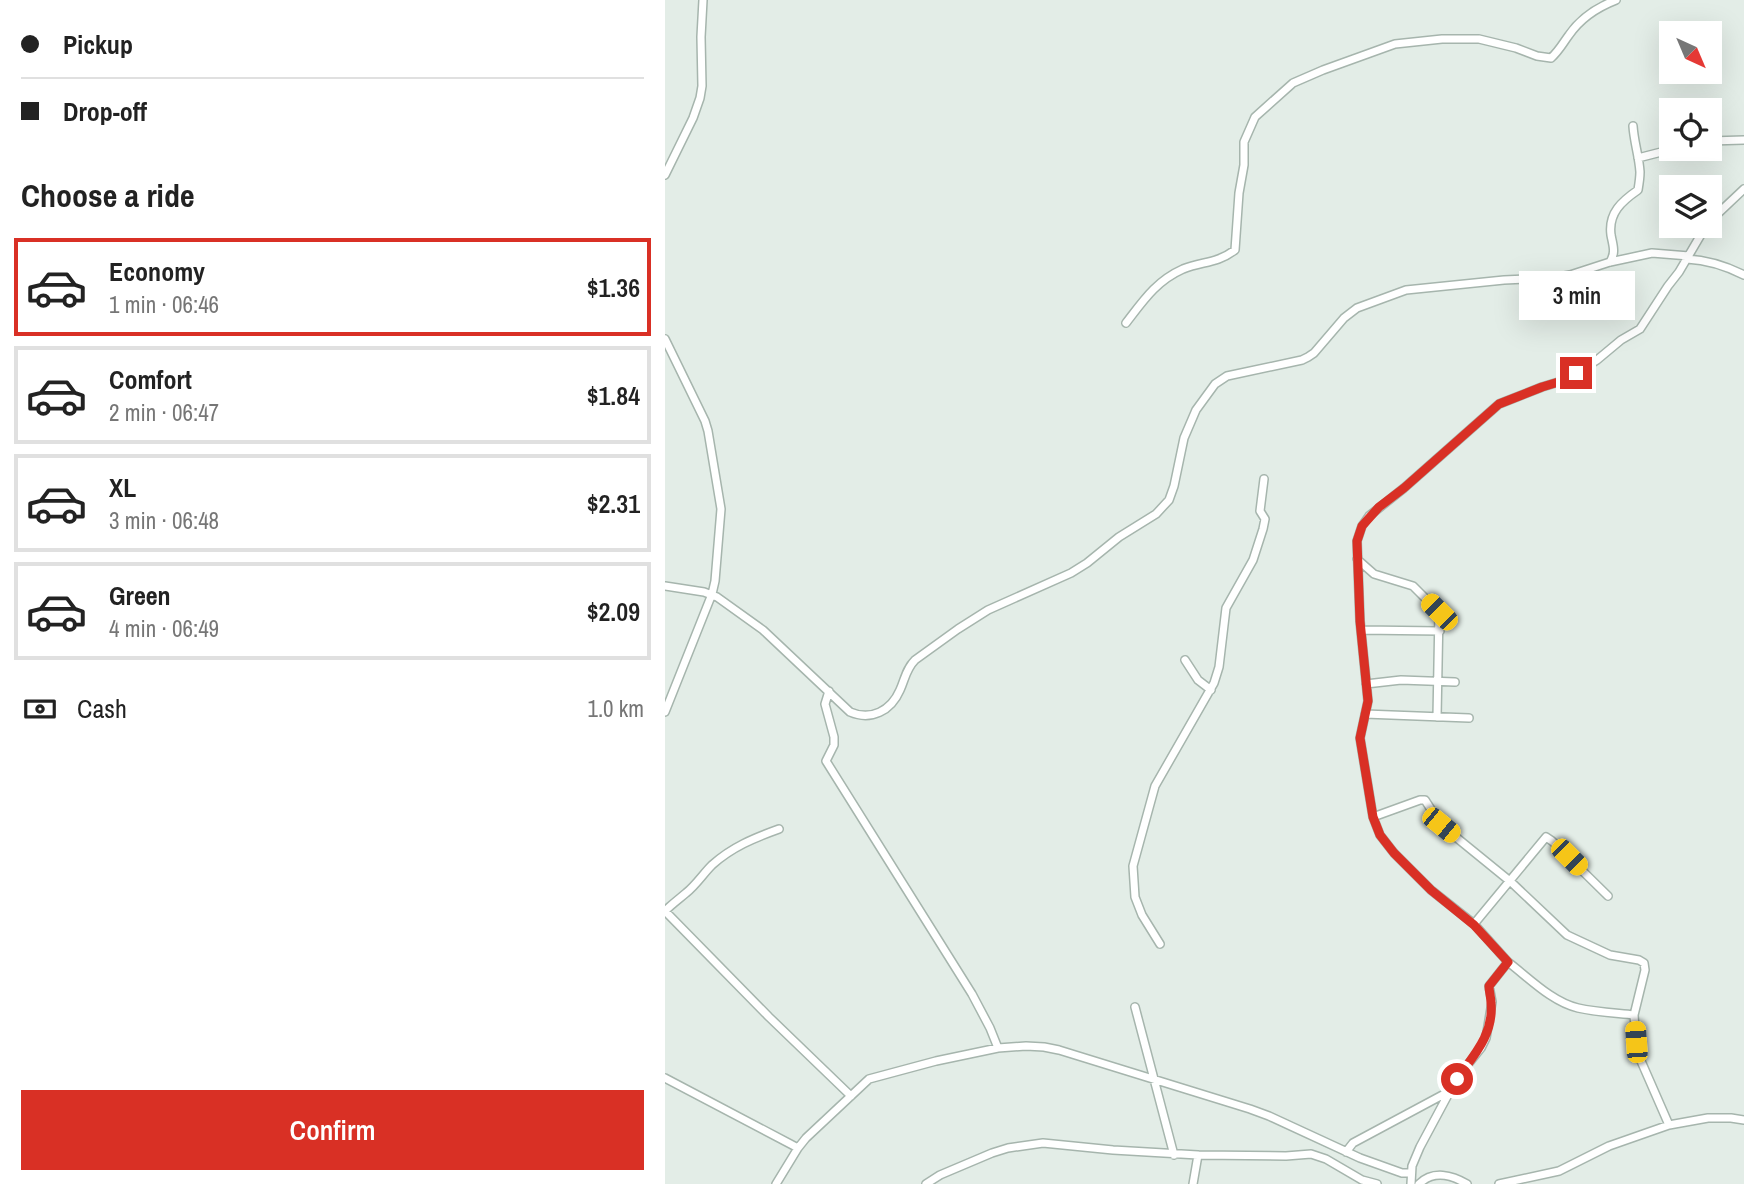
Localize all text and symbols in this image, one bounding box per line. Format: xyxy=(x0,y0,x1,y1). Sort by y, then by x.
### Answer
north arrow xyxy=(1659,21,1722,84)
map controls xyxy=(1659,21,1722,238)
text: Pickup xyxy=(63,27,133,62)
text: Drop-off xyxy=(63,94,147,129)
button: locate xyxy=(1659,98,1722,161)
text: Choose a ride xyxy=(21,174,195,217)
button: layers xyxy=(1659,175,1722,238)
text: Economy xyxy=(109,254,205,289)
icon: car xyxy=(25,256,88,319)
text: $1.36 xyxy=(587,270,640,305)
callout: 3 min xyxy=(1518,272,1634,320)
text: 3 min xyxy=(1553,280,1601,311)
text: 1 min · 06:46 xyxy=(109,289,219,320)
route end xyxy=(1560,357,1592,389)
text: Comfort xyxy=(109,362,192,397)
icon: car xyxy=(25,364,88,427)
text: $1.84 xyxy=(587,378,640,413)
text: 2 min · 06:47 xyxy=(109,397,219,428)
text: XL xyxy=(109,470,136,505)
icon: car xyxy=(25,472,88,535)
text: $2.31 xyxy=(587,486,640,521)
text: 3 min · 06:48 xyxy=(109,505,219,536)
text: Green xyxy=(109,578,171,613)
icon: car xyxy=(25,580,88,643)
car xyxy=(1417,590,1462,634)
text: $2.09 xyxy=(587,594,640,629)
text: 4 min · 06:49 xyxy=(109,613,219,644)
icon: cash xyxy=(21,690,59,728)
text: Cash xyxy=(77,691,127,726)
text: 1.0 km xyxy=(587,693,644,724)
car xyxy=(1419,804,1464,846)
car xyxy=(1547,835,1592,879)
car xyxy=(1625,1020,1648,1064)
route start xyxy=(1441,1063,1473,1095)
button: Confirm xyxy=(21,1090,644,1170)

